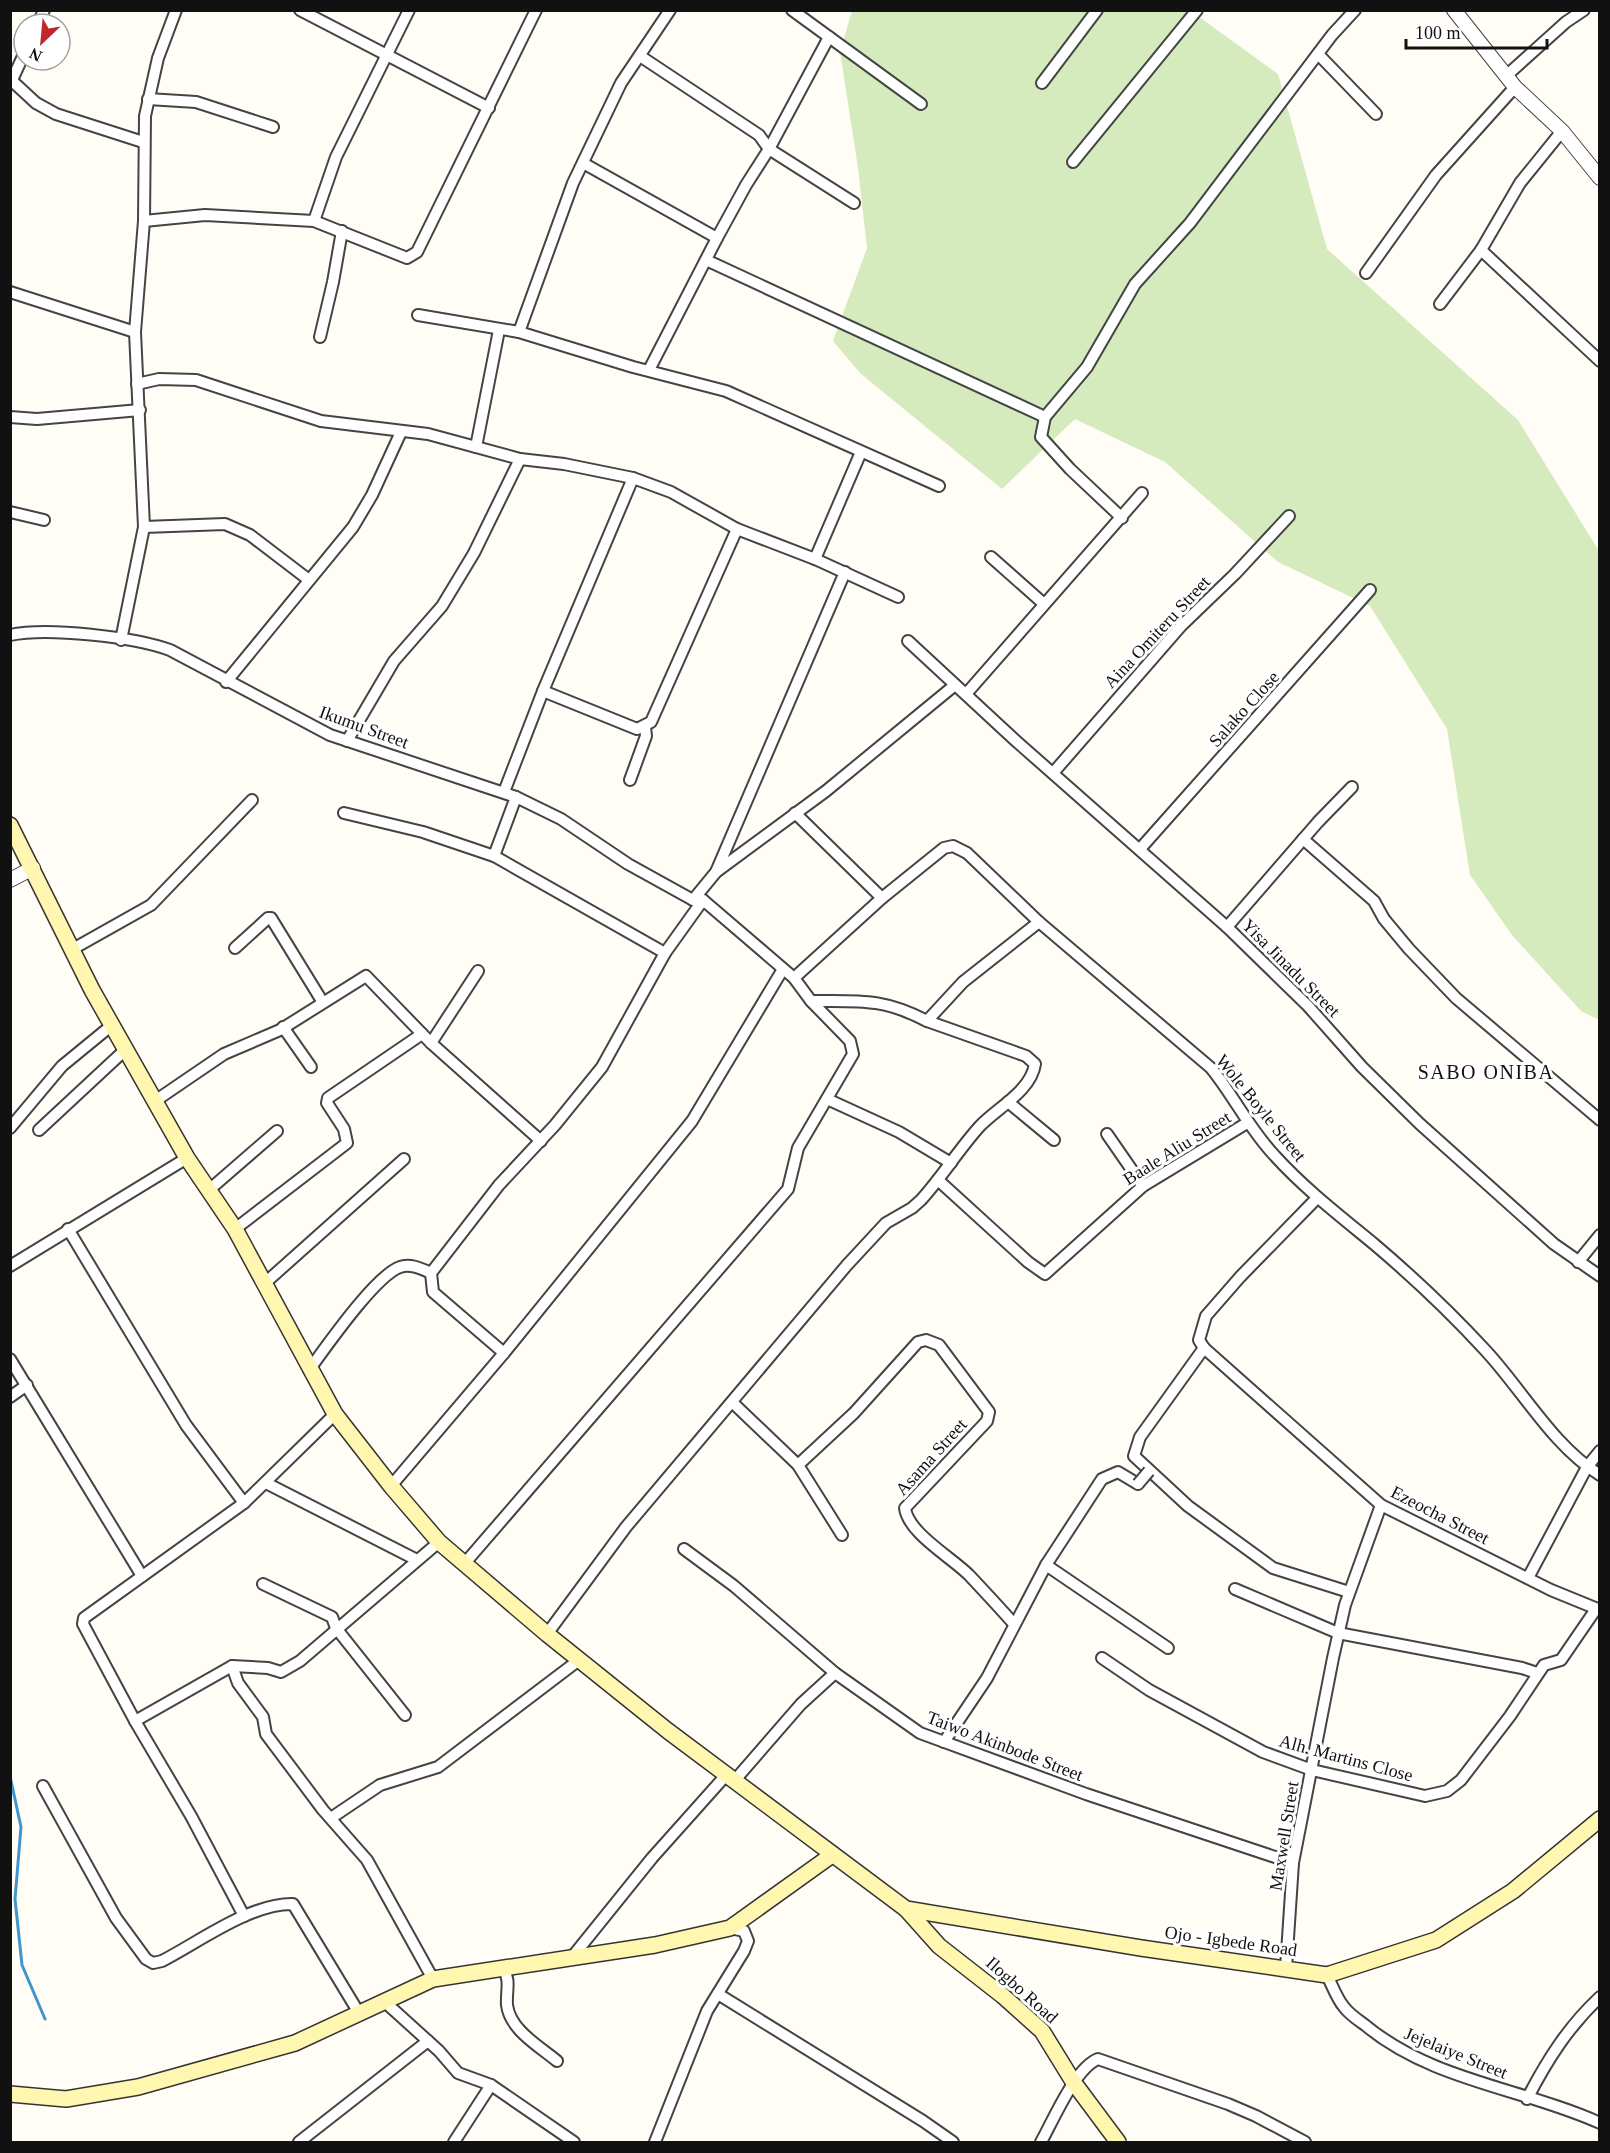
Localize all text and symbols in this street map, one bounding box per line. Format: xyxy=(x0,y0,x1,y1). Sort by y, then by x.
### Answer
north arrow xyxy=(12,12,72,72)
scale bar xyxy=(1406,12,1547,50)
text: 100 m xyxy=(1415,23,1461,43)
text: N xyxy=(26,45,45,65)
street label: Aina Omiteru Street xyxy=(1100,572,1214,692)
street label: Salako Close xyxy=(1205,667,1283,751)
street label: Ikumu Street xyxy=(317,702,411,752)
street label: Yisa Jinadu Street xyxy=(1238,915,1344,1021)
street label: Wole Boyle Street xyxy=(1212,1051,1310,1165)
district label: SABO ONIBA xyxy=(1418,1061,1554,1083)
street label: Baale Aliu Street xyxy=(1120,1107,1234,1189)
street label: Asama Street xyxy=(891,1414,971,1500)
street label: Ezeocha Street xyxy=(1388,1482,1492,1548)
street label: Taiwo Akinbode Street xyxy=(924,1707,1086,1785)
street label: Alh. Martins Close xyxy=(1277,1731,1415,1785)
street label: Maxwell Street xyxy=(1265,1780,1303,1892)
street label: Ojo - Igbede Road xyxy=(1164,1922,1298,1960)
street label: Ilogbo Road xyxy=(982,1953,1062,2027)
street label: Jejelaiye Street xyxy=(1402,2023,1510,2083)

